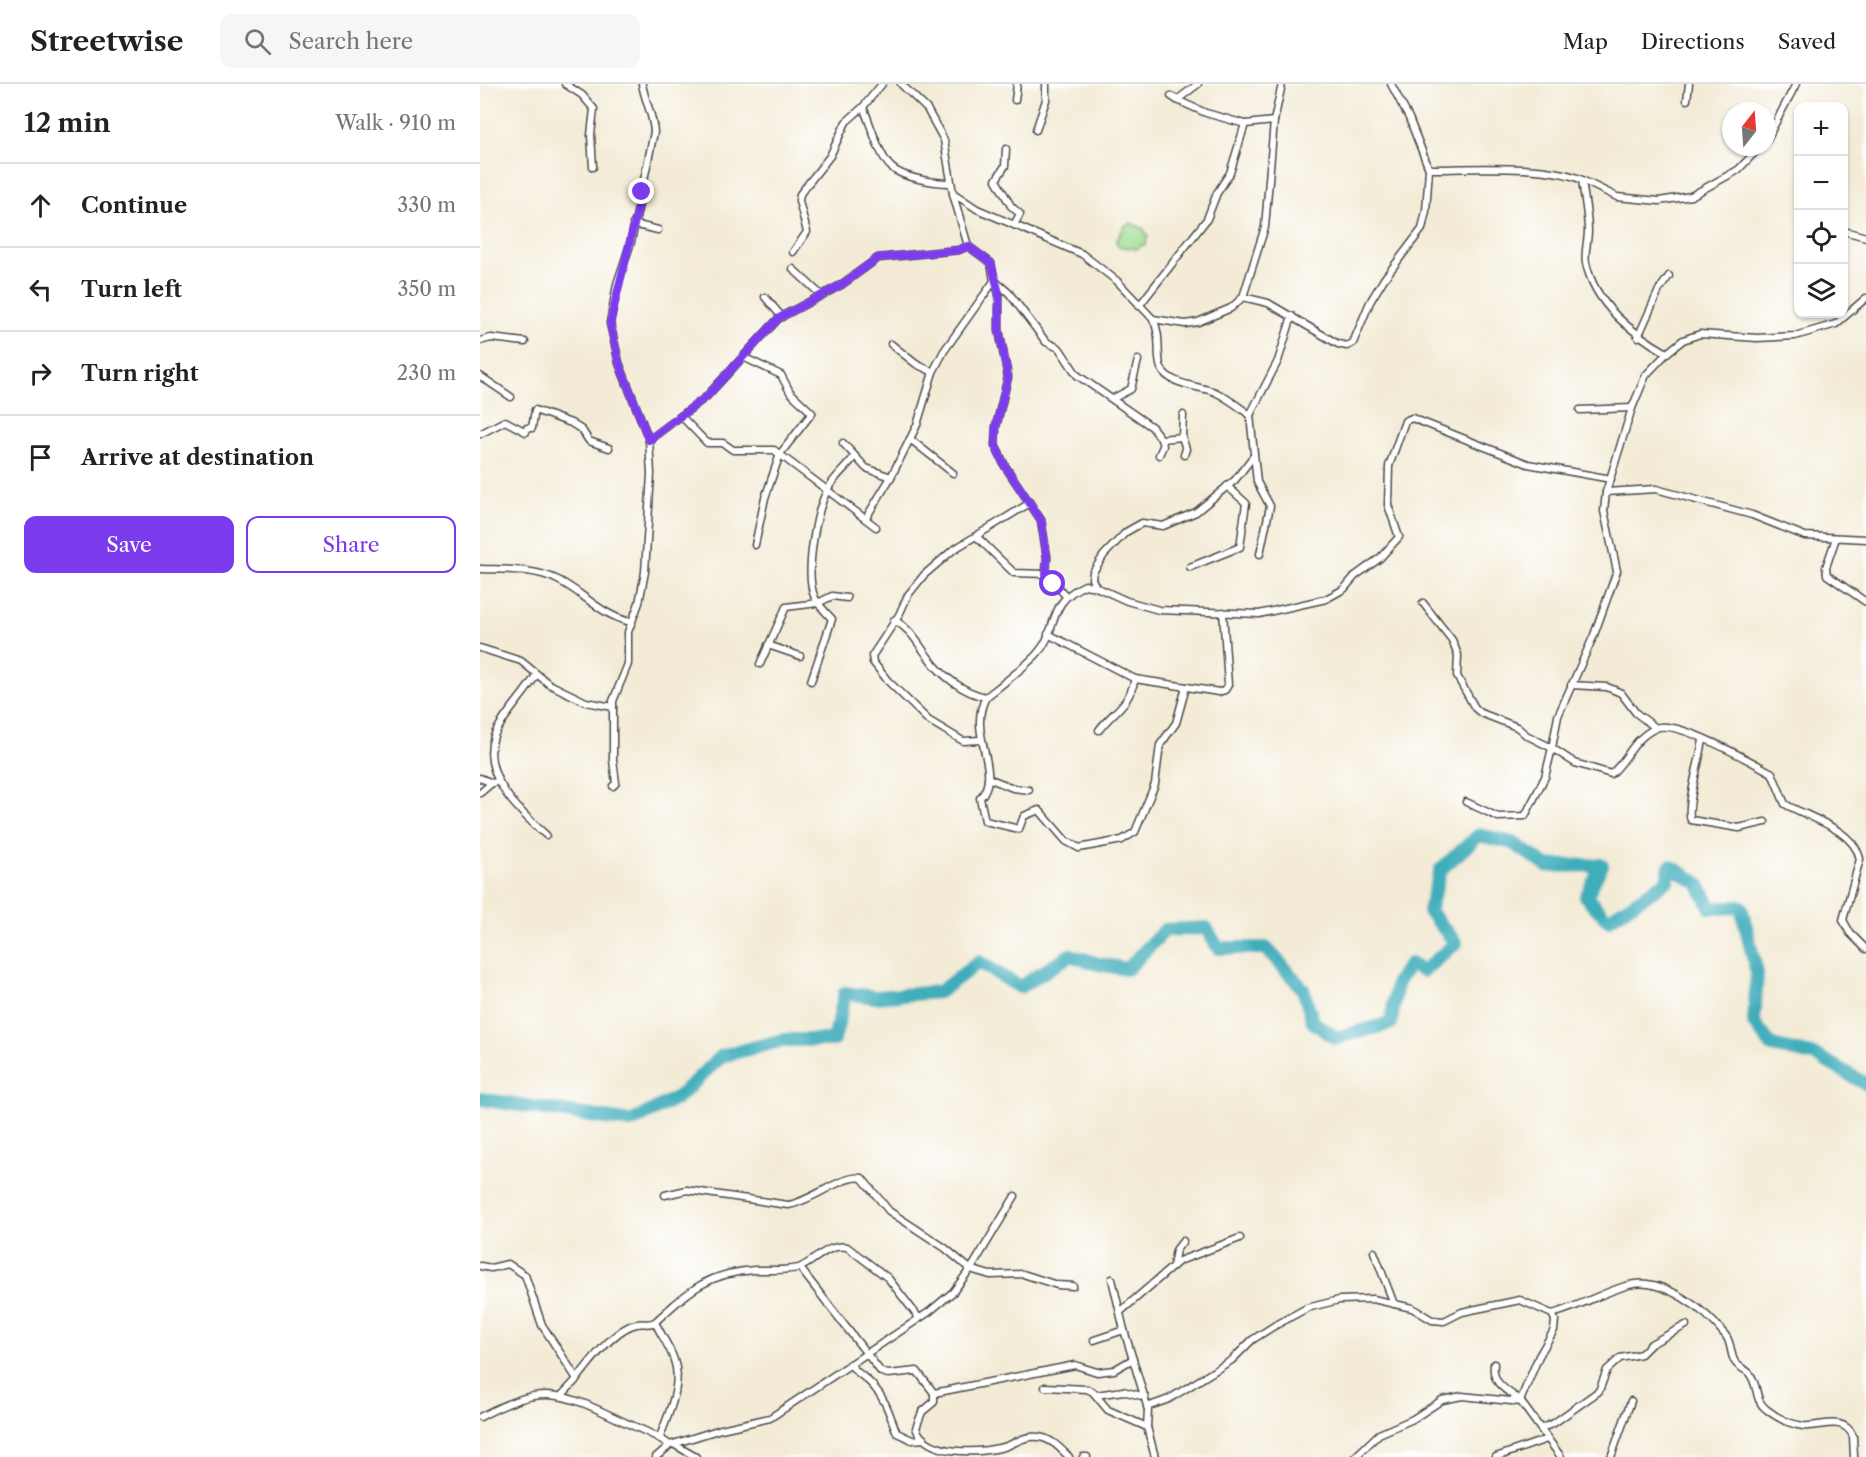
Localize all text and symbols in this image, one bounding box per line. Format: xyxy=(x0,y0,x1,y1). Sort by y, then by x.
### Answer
search box xyxy=(220,14,640,68)
text: Streetwise xyxy=(30,24,184,58)
icon: search xyxy=(241,25,274,58)
text: Search here xyxy=(289,28,413,55)
text: Map xyxy=(1563,29,1608,54)
text: Directions xyxy=(1641,29,1745,54)
text: Saved xyxy=(1778,29,1836,54)
north arrow xyxy=(1722,102,1776,156)
map controls xyxy=(1794,102,1848,318)
button: + xyxy=(1794,102,1848,156)
text: 12 min xyxy=(24,107,111,139)
text: Walk · 910 m xyxy=(335,111,456,135)
button: − xyxy=(1794,156,1848,210)
route end xyxy=(628,178,654,204)
icon: ahead xyxy=(24,189,57,222)
text: Continue xyxy=(81,192,187,219)
text: 330 m xyxy=(397,193,456,217)
button: locate xyxy=(1794,210,1848,264)
button: layers xyxy=(1794,264,1848,318)
icon: left xyxy=(24,273,57,306)
text: Turn left xyxy=(81,276,182,303)
text: 350 m xyxy=(398,277,456,301)
icon: right xyxy=(24,357,57,390)
text: Turn right xyxy=(81,360,199,387)
text: 230 m xyxy=(397,361,456,385)
icon: arrive xyxy=(24,441,57,474)
text: Arrive at destination xyxy=(81,444,314,471)
button: Save xyxy=(24,516,234,573)
button: Share xyxy=(246,516,456,573)
route start xyxy=(1039,570,1065,596)

